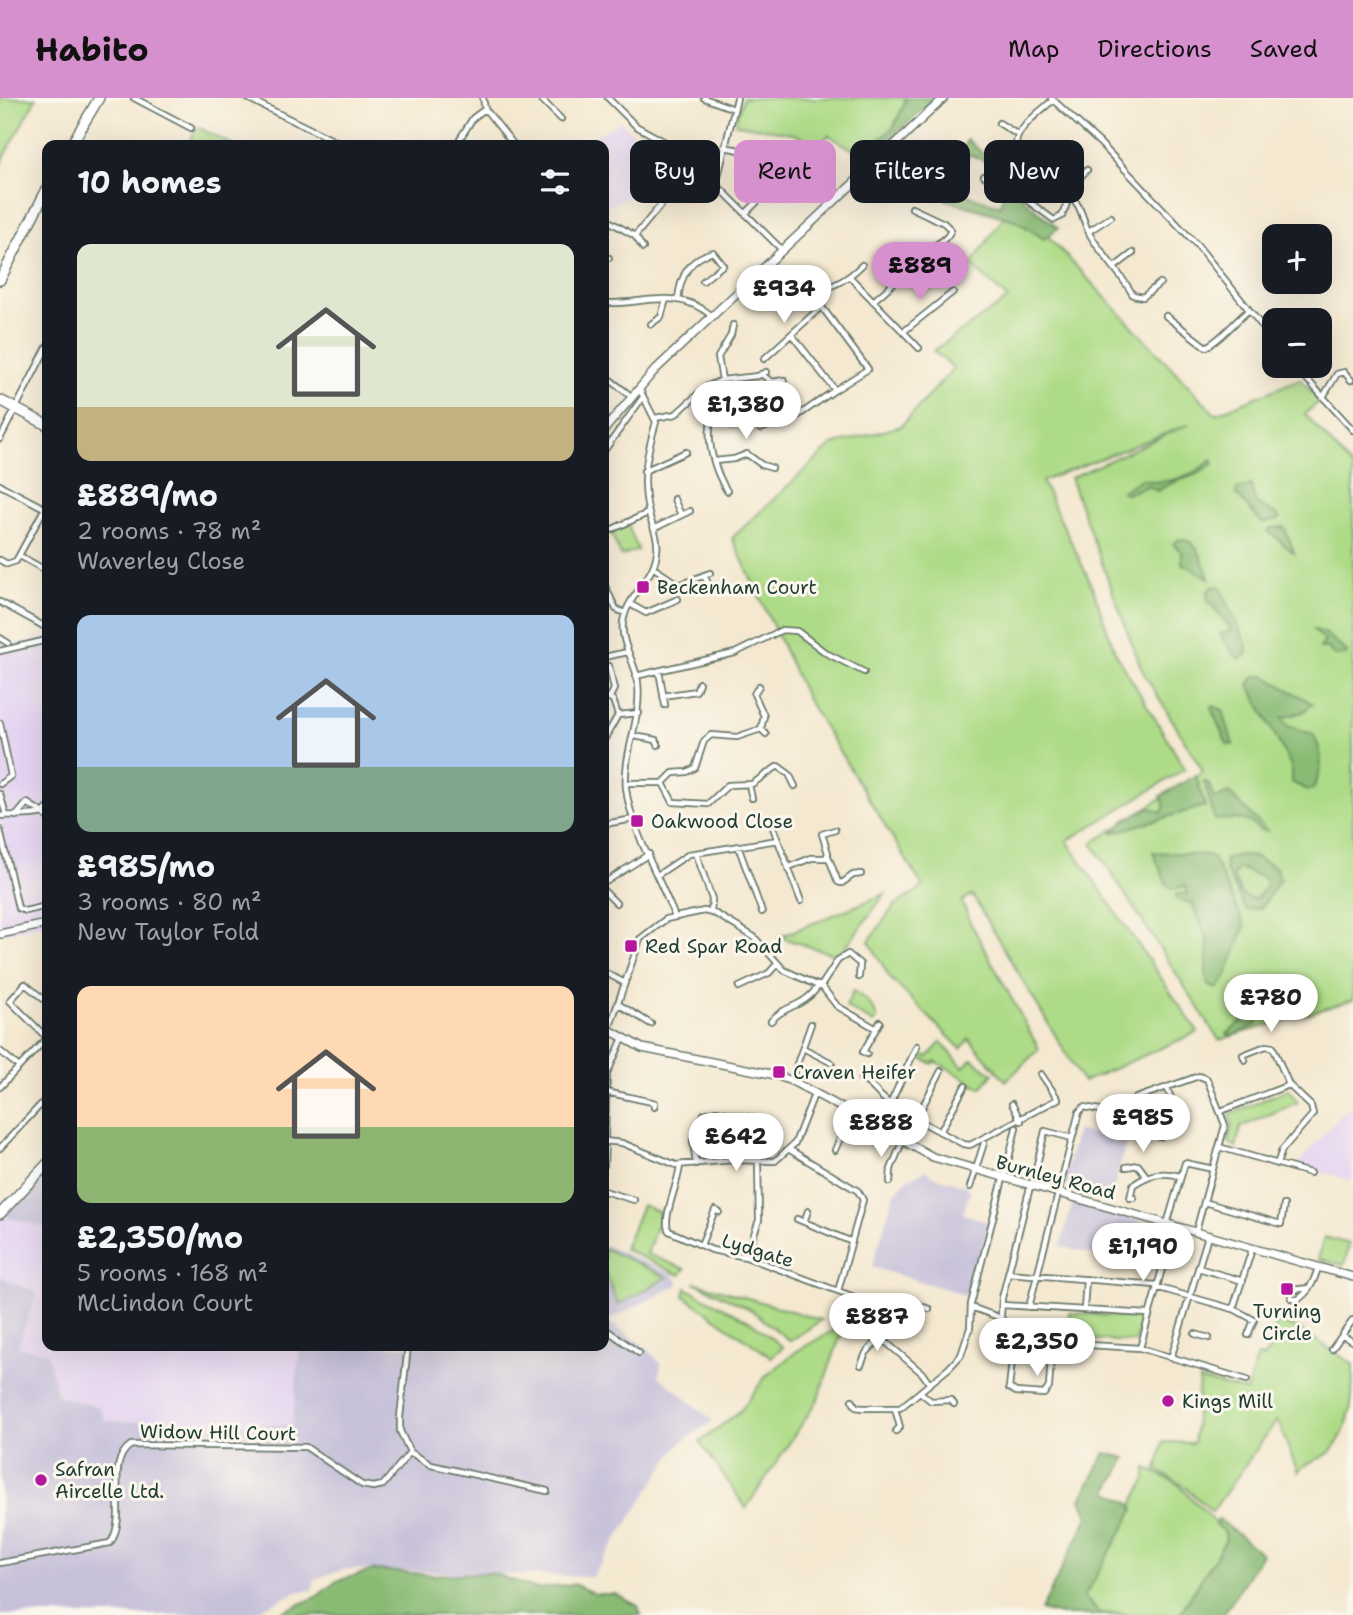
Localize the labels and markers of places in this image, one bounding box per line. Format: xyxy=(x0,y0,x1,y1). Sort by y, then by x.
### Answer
pin: £889 xyxy=(879,242,961,302)
pin: £934 xyxy=(743,266,825,325)
pin: £1,380 xyxy=(689,382,803,441)
place label: Beckenham Court xyxy=(657,575,817,600)
marker: Beckenham Court xyxy=(635,579,651,595)
place label: Oakwood Close xyxy=(651,809,793,834)
marker: Oakwood Close xyxy=(629,813,645,829)
place label: Red Spar Road xyxy=(645,934,782,959)
marker: Red Spar Road xyxy=(623,938,639,954)
pin: £780 xyxy=(1230,974,1312,1034)
place label: Craven Heifer xyxy=(793,1060,916,1085)
marker: Craven Heifer xyxy=(771,1064,787,1080)
pin: £985 xyxy=(1102,1094,1184,1154)
pin: £888 xyxy=(840,1100,922,1159)
pin: £642 xyxy=(695,1114,777,1173)
pin: £1,190 xyxy=(1086,1224,1200,1283)
marker: Turning Circle xyxy=(1279,1281,1295,1297)
pin: £887 xyxy=(836,1294,918,1353)
place label: Turning Circle xyxy=(1253,1299,1321,1346)
pin: £2,350 xyxy=(980,1318,1094,1378)
place label: Kings Mill xyxy=(1182,1389,1273,1414)
marker: Kings Mill xyxy=(1160,1393,1176,1409)
place label: Safran Aircelle Ltd. xyxy=(55,1457,164,1504)
marker: Safran Aircelle Ltd. xyxy=(33,1472,49,1488)

